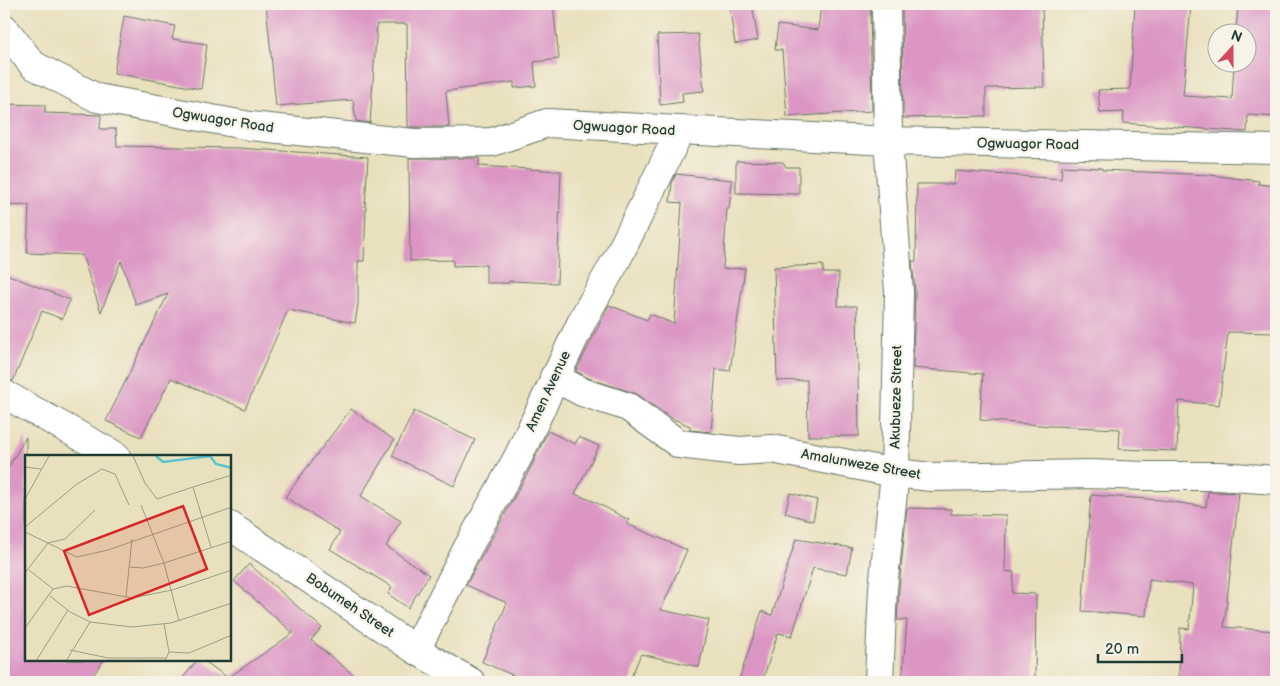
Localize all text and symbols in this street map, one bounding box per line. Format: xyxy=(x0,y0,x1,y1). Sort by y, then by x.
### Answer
north arrow xyxy=(1208,22,1258,72)
text: N xyxy=(1229,27,1244,46)
street label: Ogwuagor Road xyxy=(171,104,275,136)
street label: Ogwuagor Road xyxy=(572,117,676,139)
street label: Ogwuagor Road xyxy=(977,135,1079,153)
street label: Akubueze Street xyxy=(887,344,905,449)
street label: Amen Avenue xyxy=(522,348,574,434)
street label: Amalunweze Street xyxy=(800,445,923,483)
inset map xyxy=(25,455,231,661)
street label: Bobumeh Street xyxy=(303,569,398,641)
scale bar xyxy=(1098,631,1181,663)
text: 20 m xyxy=(1105,640,1139,659)

